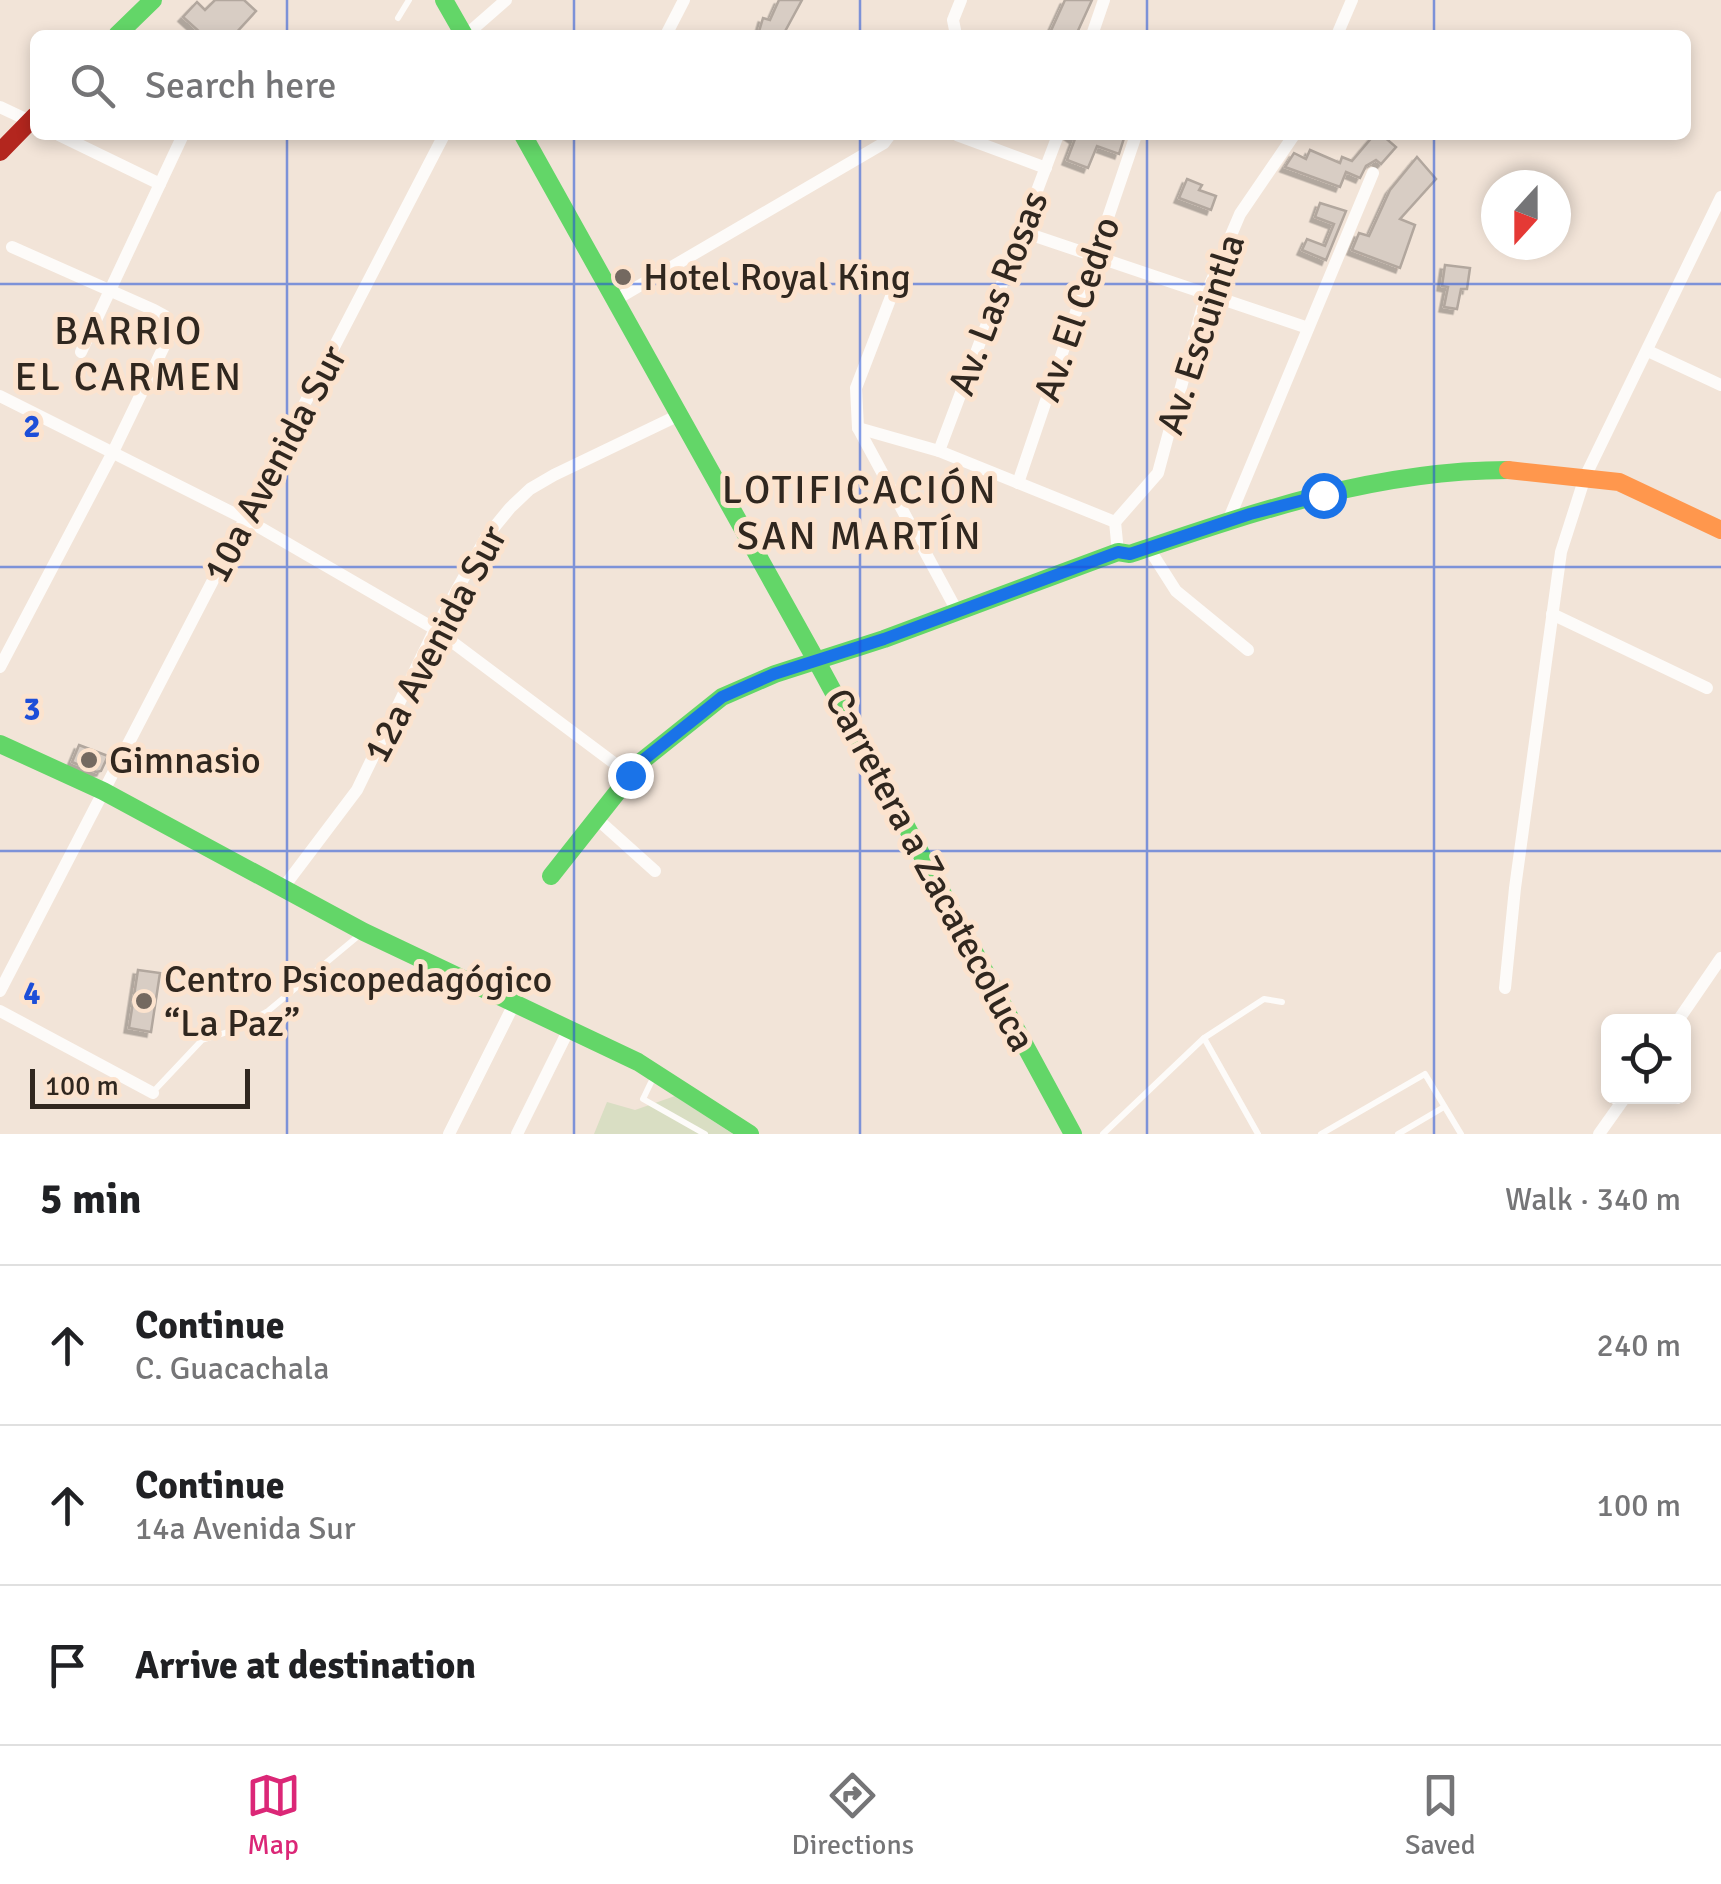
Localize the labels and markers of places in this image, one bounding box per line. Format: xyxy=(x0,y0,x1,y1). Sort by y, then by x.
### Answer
place label: Hotel Royal King xyxy=(643,254,911,301)
marker: Hotel Royal King xyxy=(612,266,634,288)
place label: Gimnasio xyxy=(109,737,261,784)
marker: Gimnasio xyxy=(78,749,100,771)
place label: Centro Psicopedagógico “La Paz” xyxy=(164,956,552,1047)
marker: Centro Psicopedagógico “La Paz” xyxy=(133,990,155,1012)

